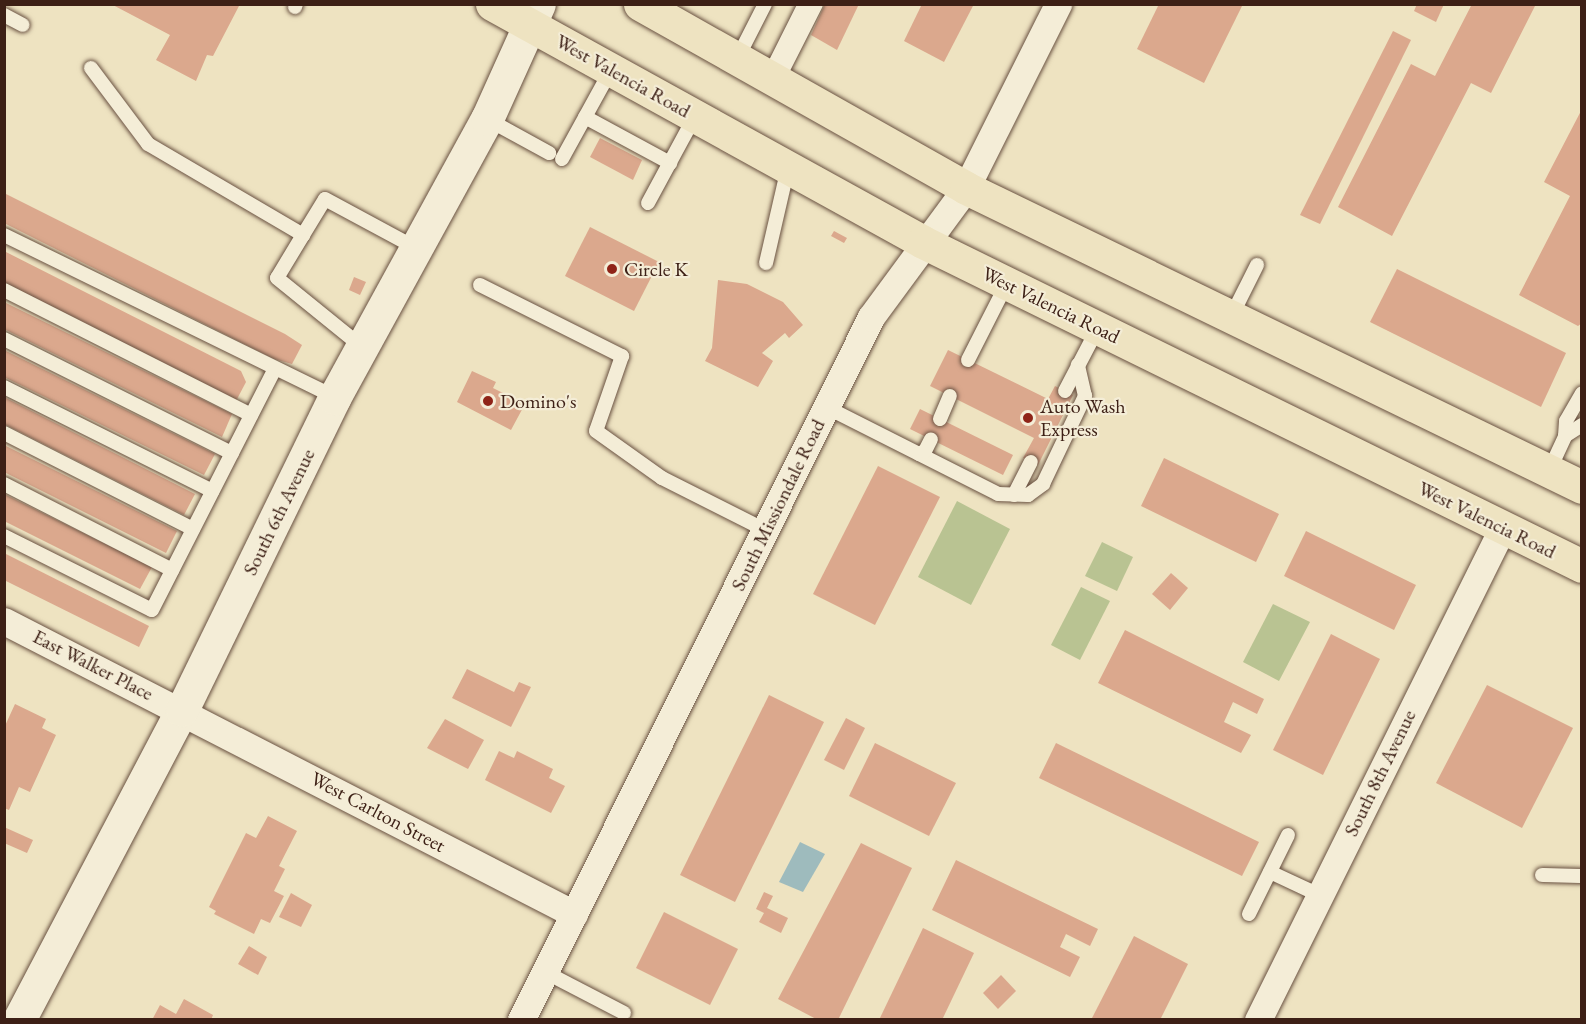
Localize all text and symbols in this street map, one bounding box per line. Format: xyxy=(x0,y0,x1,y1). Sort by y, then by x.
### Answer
street label: West Valencia Road xyxy=(551,29,695,123)
place label: Circle K xyxy=(624,257,688,281)
street label: West Valencia Road xyxy=(978,261,1124,349)
marker: Circle K xyxy=(605,262,619,276)
place label: Domino's xyxy=(500,389,576,413)
marker: Domino's xyxy=(481,394,495,408)
place label: Auto Wash Express xyxy=(1040,394,1126,441)
marker: Auto Wash Express xyxy=(1021,411,1035,425)
street label: South Missiondale Road xyxy=(726,415,830,595)
street label: South 6th Avenue xyxy=(238,445,320,579)
street label: West Valencia Road xyxy=(1414,476,1560,564)
street label: East Walker Place xyxy=(29,624,157,706)
street label: South 8th Avenue xyxy=(1339,706,1421,840)
street label: West Carlton Street xyxy=(306,766,450,858)

